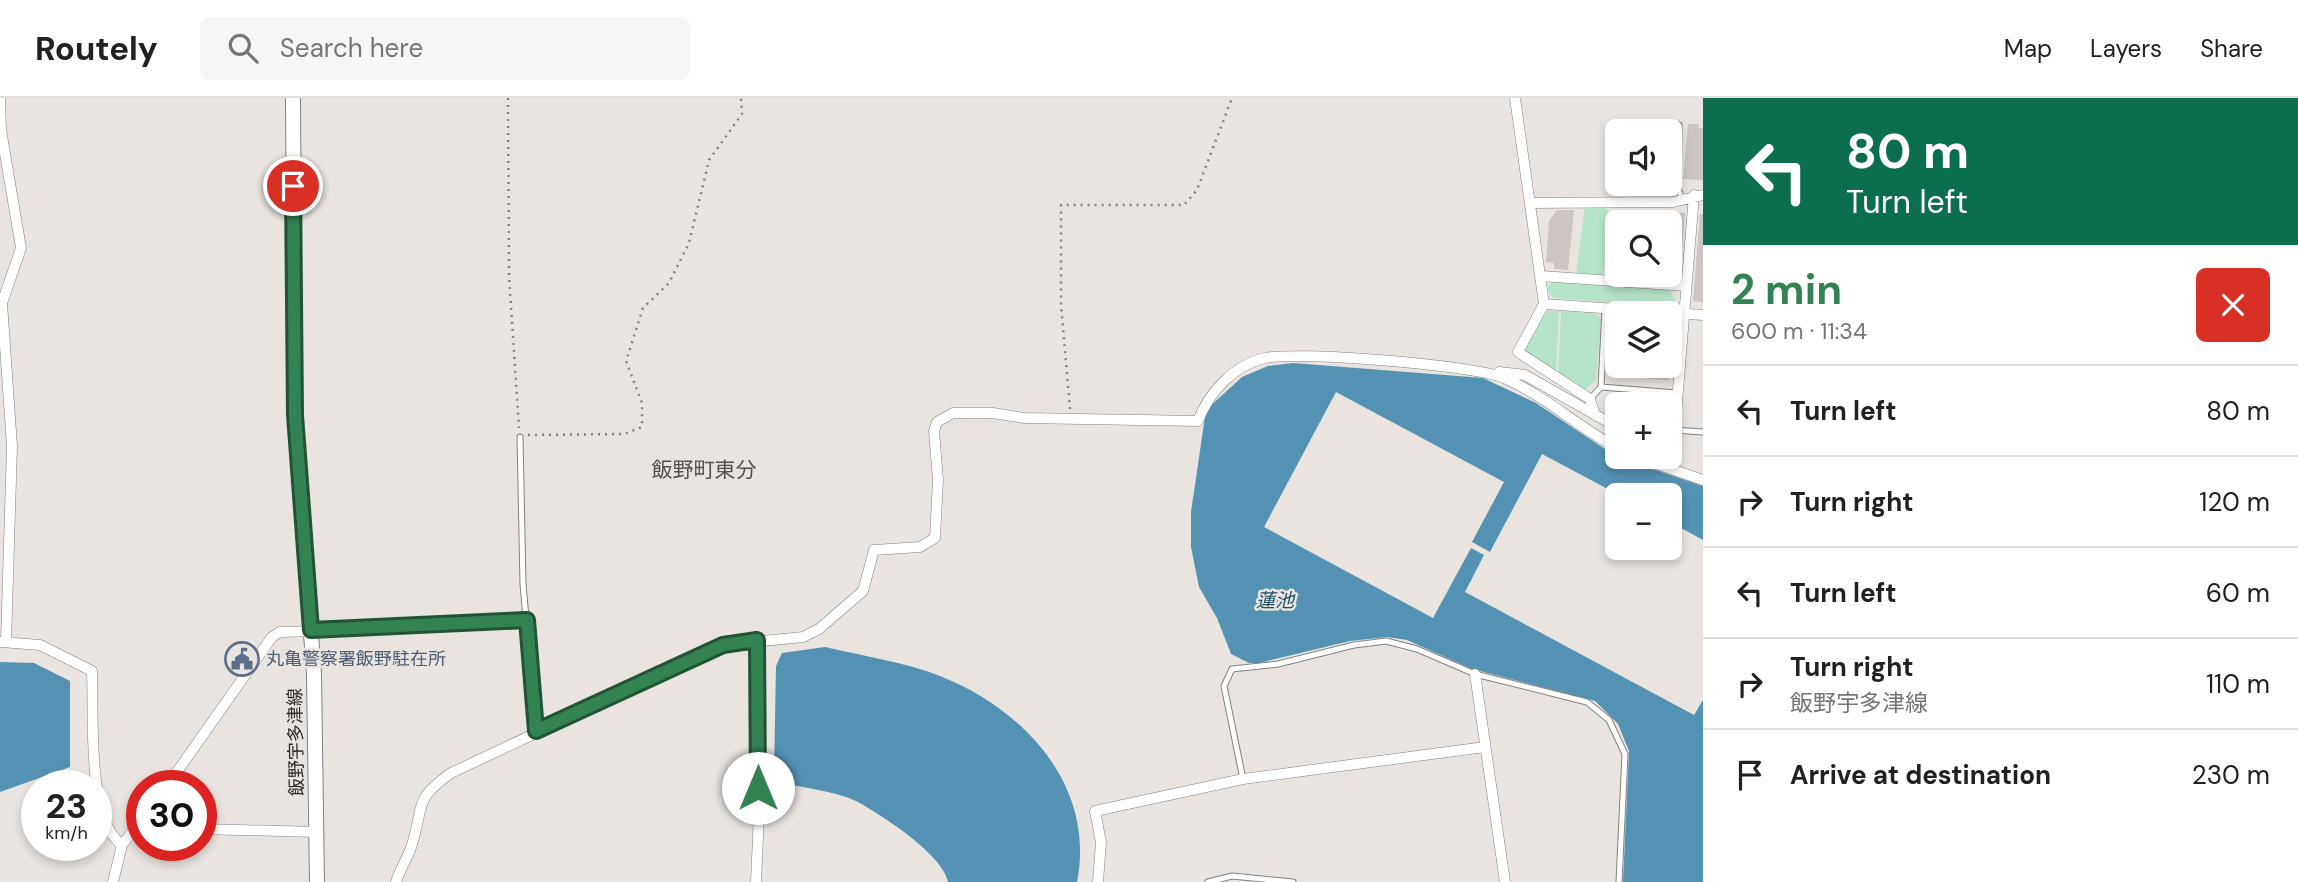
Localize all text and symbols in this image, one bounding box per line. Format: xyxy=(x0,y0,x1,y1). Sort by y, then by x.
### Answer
search box xyxy=(200,17,690,80)
text: Routely xyxy=(35,27,158,70)
icon: search xyxy=(224,29,262,67)
text: Search here xyxy=(280,31,423,65)
text: Map xyxy=(2004,33,2052,64)
text: Layers xyxy=(2090,33,2162,64)
text: Share xyxy=(2200,33,2263,64)
map controls xyxy=(1605,119,1682,560)
button: sound xyxy=(1605,119,1682,196)
text: 80 m xyxy=(1846,119,1969,183)
icon: left xyxy=(1731,126,1822,217)
pin xyxy=(263,156,323,216)
icon: arrive xyxy=(274,167,312,205)
text: Turn left xyxy=(1846,181,1968,223)
button: search xyxy=(1605,210,1682,287)
text: 2 min xyxy=(1731,262,1842,317)
button: close xyxy=(2196,268,2270,342)
button: layers xyxy=(1605,301,1682,378)
text: 600 m · 11:34 xyxy=(1731,316,1867,346)
button: + xyxy=(1605,392,1682,469)
icon: left xyxy=(1731,392,1769,430)
text: Turn left xyxy=(1790,394,1897,428)
text: 80 m xyxy=(2206,394,2270,428)
district label: 飯野町東分 xyxy=(652,456,757,484)
button: − xyxy=(1605,483,1682,560)
icon: right xyxy=(1731,483,1769,521)
text: Turn right xyxy=(1790,485,1914,519)
text: 120 m xyxy=(2199,485,2270,519)
icon: left xyxy=(1731,574,1769,612)
text: Turn left xyxy=(1790,576,1897,610)
text: 60 m xyxy=(2206,576,2270,610)
water label: 蓮池 xyxy=(1256,588,1296,613)
public building icon: 丸亀警察署飯野駐在所 xyxy=(223,640,261,678)
place label: 丸亀警察署飯野駐在所 xyxy=(266,647,446,671)
text: Turn right xyxy=(1790,650,1914,684)
icon: right xyxy=(1731,665,1769,703)
text: 110 m xyxy=(2206,667,2270,701)
street label: 飯野宇多津線 xyxy=(283,688,309,796)
text: 飯野宇多津線 xyxy=(1790,688,1928,718)
position arrow xyxy=(721,751,795,825)
icon: arrive xyxy=(1731,756,1769,794)
text: Arrive at destination xyxy=(1790,758,2051,792)
text: 230 m xyxy=(2192,758,2270,792)
speed limit sign: 30 xyxy=(126,770,217,861)
text: 23 xyxy=(46,783,87,829)
text: km/h xyxy=(45,821,88,845)

